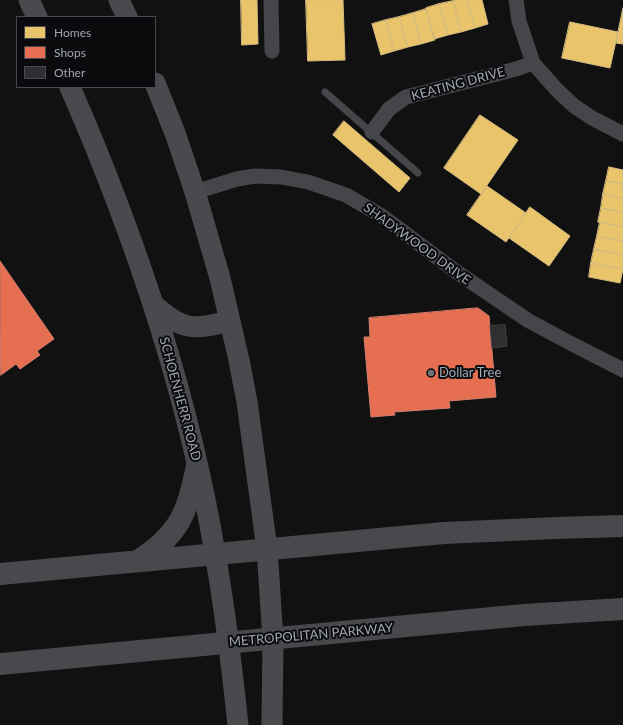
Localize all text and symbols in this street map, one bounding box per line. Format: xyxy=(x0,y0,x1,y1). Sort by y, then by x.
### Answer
legend xyxy=(16,16,156,88)
text: Homes xyxy=(54,25,91,40)
text: Shops xyxy=(54,45,86,60)
street label: KEATING DRIVE xyxy=(410,64,506,104)
text: Other xyxy=(54,65,85,80)
street label: SHADYWOOD DRIVE xyxy=(360,200,474,288)
street label: SCHOENHERR ROAD xyxy=(156,335,204,463)
place label: Dollar Tree xyxy=(439,365,501,381)
marker: Dollar Tree xyxy=(426,368,436,378)
street label: METROPOLITAN PARKWAY xyxy=(228,620,394,650)

